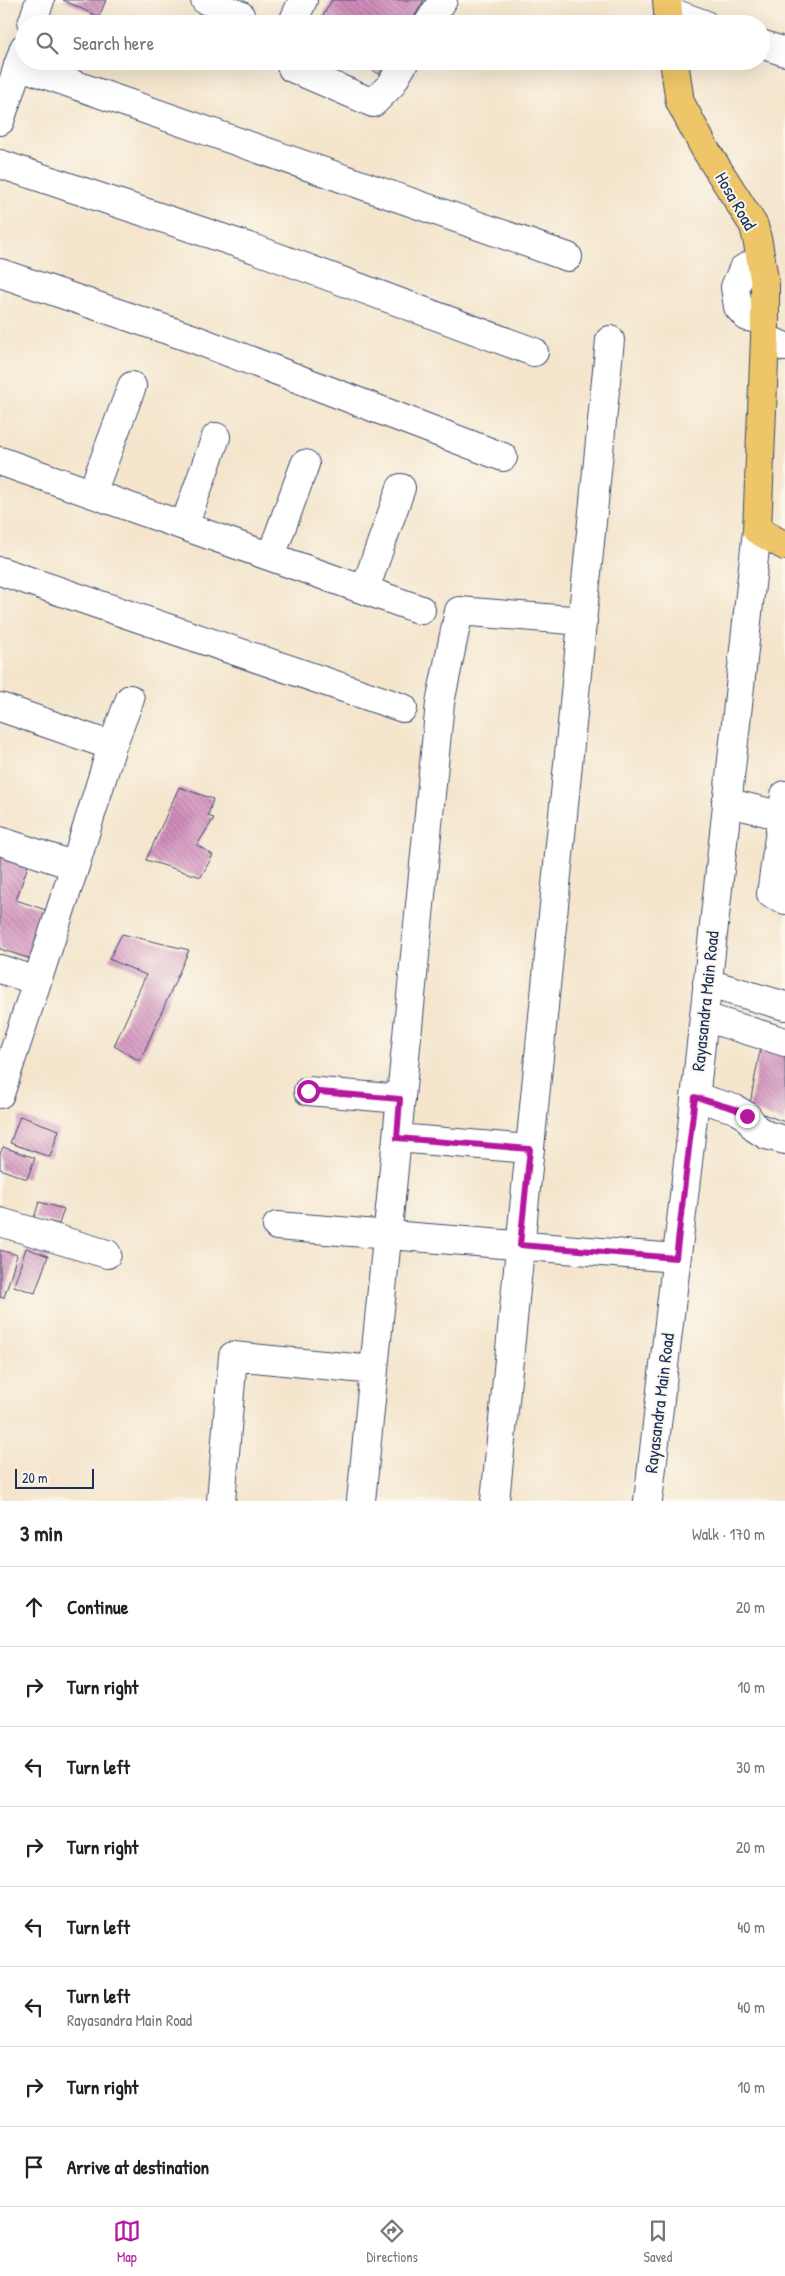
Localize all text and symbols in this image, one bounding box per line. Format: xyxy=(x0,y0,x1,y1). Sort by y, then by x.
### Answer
search box xyxy=(15,15,770,70)
icon: search xyxy=(33,29,61,57)
text: Search here xyxy=(73,30,154,56)
street label: Hosa Road xyxy=(709,167,763,235)
street label: Rayasandra Main Road xyxy=(685,930,725,1072)
route start xyxy=(297,1080,320,1103)
route end xyxy=(736,1105,759,1128)
street label: Rayasandra Main Road xyxy=(638,1332,680,1474)
scale bar xyxy=(15,1466,94,1489)
text: 20 m xyxy=(22,1468,48,1487)
text: 3 min xyxy=(20,1519,63,1548)
text: Walk · 170 m xyxy=(692,1523,765,1545)
icon: ahead xyxy=(20,1593,48,1621)
text: Continue xyxy=(67,1594,128,1620)
text: 20 m xyxy=(736,1596,765,1618)
icon: right xyxy=(20,1673,48,1701)
text: Turn right xyxy=(67,1674,138,1700)
text: 10 m xyxy=(737,1676,765,1698)
icon: left xyxy=(20,1753,48,1781)
text: Turn left xyxy=(67,1754,130,1780)
text: 30 m xyxy=(736,1756,765,1778)
icon: right xyxy=(20,1833,48,1861)
text: Turn right xyxy=(67,1834,138,1860)
text: 20 m xyxy=(736,1836,765,1858)
icon: left xyxy=(20,1913,48,1941)
text: Turn left xyxy=(67,1914,130,1940)
text: 40 m xyxy=(737,1916,765,1938)
text: Turn left xyxy=(67,1983,130,2009)
icon: left xyxy=(20,1993,48,2021)
text: 40 m xyxy=(737,1996,765,2018)
text: Rayasandra Main Road xyxy=(67,2009,192,2031)
icon: right xyxy=(20,2073,48,2101)
text: Turn right xyxy=(67,2074,138,2100)
text: 10 m xyxy=(737,2076,765,2098)
icon: arrive xyxy=(20,2153,48,2181)
text: Arrive at destination xyxy=(67,2154,209,2180)
tab: Map xyxy=(113,2217,141,2266)
tab: Directions xyxy=(366,2217,418,2266)
tab: Saved xyxy=(644,2217,672,2266)

